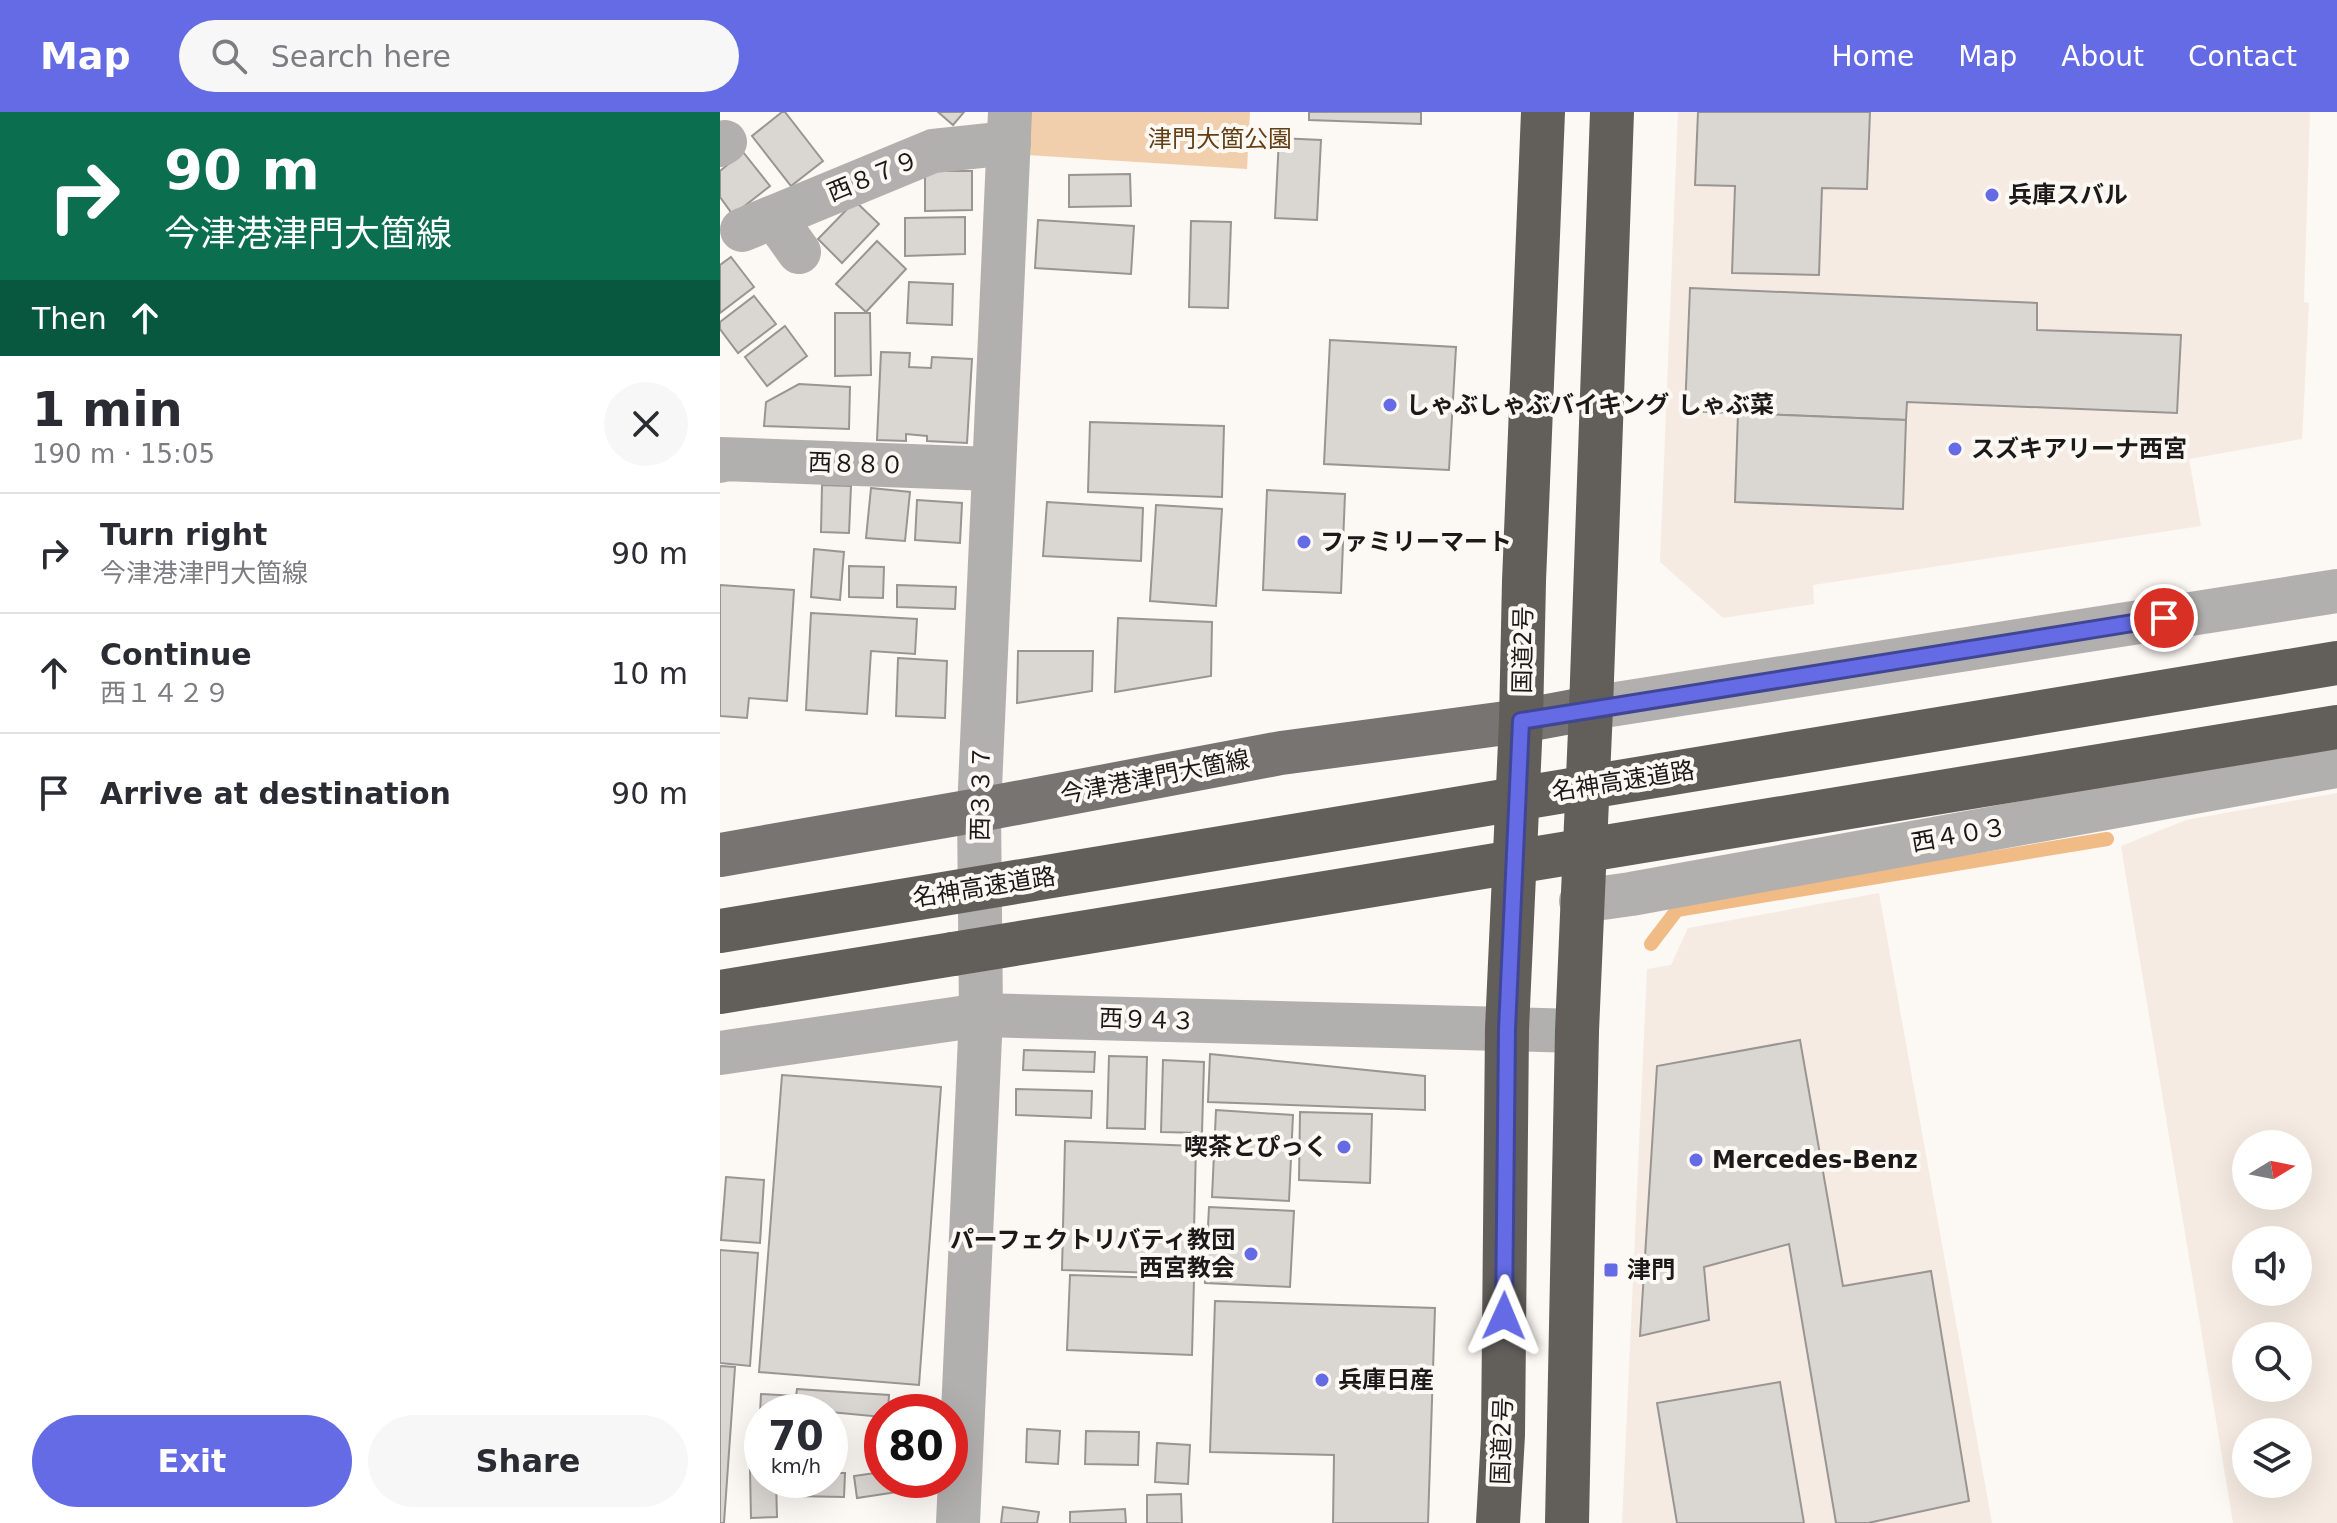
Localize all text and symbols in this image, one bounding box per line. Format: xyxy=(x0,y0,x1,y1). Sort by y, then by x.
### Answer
search box xyxy=(179,20,739,92)
text: Map xyxy=(40,34,131,78)
icon: search xyxy=(207,34,251,78)
text: Search here xyxy=(271,39,451,74)
text: Home xyxy=(1831,40,1914,73)
text: Map xyxy=(1958,40,2017,73)
text: About xyxy=(2061,40,2144,73)
text: Contact xyxy=(2188,40,2297,73)
park label: 津門大箇公園 xyxy=(1148,125,1292,153)
text: 90 m xyxy=(164,137,320,202)
icon: right xyxy=(32,144,136,248)
street label: 西８７９ xyxy=(823,145,923,207)
place label: 兵庫スバル xyxy=(2008,181,2128,209)
marker: 兵庫スバル xyxy=(1983,186,2001,204)
text: 今津港津門大箇線 xyxy=(164,213,452,254)
icon: ahead xyxy=(123,296,167,340)
text: Then xyxy=(32,301,107,336)
text: 1 min xyxy=(32,381,183,437)
button: close xyxy=(604,382,688,466)
place label: しゃぶしゃぶバイキング しゃぶ菜 xyxy=(1406,391,1774,419)
marker: しゃぶしゃぶバイキング しゃぶ菜 xyxy=(1381,396,1399,414)
place label: スズキアリーナ西宮 xyxy=(1971,435,2187,463)
text: 190 m · 15:05 xyxy=(32,439,215,469)
marker: スズキアリーナ西宮 xyxy=(1946,440,1964,458)
street label: 西８８０ xyxy=(808,448,904,480)
text: Turn right xyxy=(100,517,267,552)
place label: ファミリーマート xyxy=(1320,528,1512,556)
icon: right xyxy=(32,531,76,575)
marker: ファミリーマート xyxy=(1295,533,1313,551)
text: 90 m xyxy=(611,536,688,571)
text: 今津港津門大箇線 xyxy=(100,558,308,588)
pin xyxy=(2130,584,2198,652)
icon: arrive xyxy=(2142,596,2186,640)
street label: 国道2号 xyxy=(1508,606,1538,694)
text: Continue xyxy=(100,637,252,672)
icon: ahead xyxy=(32,651,76,695)
text: 10 m xyxy=(611,656,688,691)
text: 西１４２９ xyxy=(100,678,230,708)
street label: 西３３７ xyxy=(966,745,996,841)
street label: 今津港津門大箇線 xyxy=(1058,745,1252,809)
street label: 名神高速道路 xyxy=(1550,756,1696,806)
icon: arrive xyxy=(32,771,76,815)
text: Arrive at destination xyxy=(100,776,451,811)
text: 90 m xyxy=(611,776,688,811)
street label: 西４０３ xyxy=(1909,813,2009,857)
street label: 名神高速道路 xyxy=(911,862,1057,912)
street label: 西９４３ xyxy=(1099,1004,1195,1036)
north arrow xyxy=(2232,1130,2312,1210)
map controls xyxy=(2232,1130,2312,1498)
place label: 喫茶とぴっく xyxy=(1184,1133,1328,1161)
marker: 喫茶とぴっく xyxy=(1335,1138,1353,1156)
place label: Mercedes-Benz xyxy=(1712,1146,1918,1174)
marker: Mercedes-Benz xyxy=(1687,1151,1705,1169)
place label: パーフェクトリバティ教団 西宮教会 xyxy=(950,1226,1235,1282)
button: sound xyxy=(2232,1226,2312,1306)
marker: パーフェクトリバティ教団 西宮教会 xyxy=(1242,1245,1260,1263)
place label: 津門 xyxy=(1627,1256,1675,1284)
marker: 津門 xyxy=(1602,1261,1620,1279)
position arrow xyxy=(1462,1274,1546,1358)
button: search xyxy=(2232,1322,2312,1402)
place label: 兵庫日産 xyxy=(1338,1366,1434,1394)
marker: 兵庫日産 xyxy=(1313,1371,1331,1389)
speed limit sign: 80 xyxy=(864,1394,968,1498)
street label: 国道2号 xyxy=(1486,1397,1518,1485)
text: 70 xyxy=(768,1413,824,1459)
button: Exit xyxy=(32,1415,352,1507)
button: Share xyxy=(368,1415,688,1507)
button: layers xyxy=(2232,1418,2312,1498)
text: km/h xyxy=(771,1454,821,1478)

